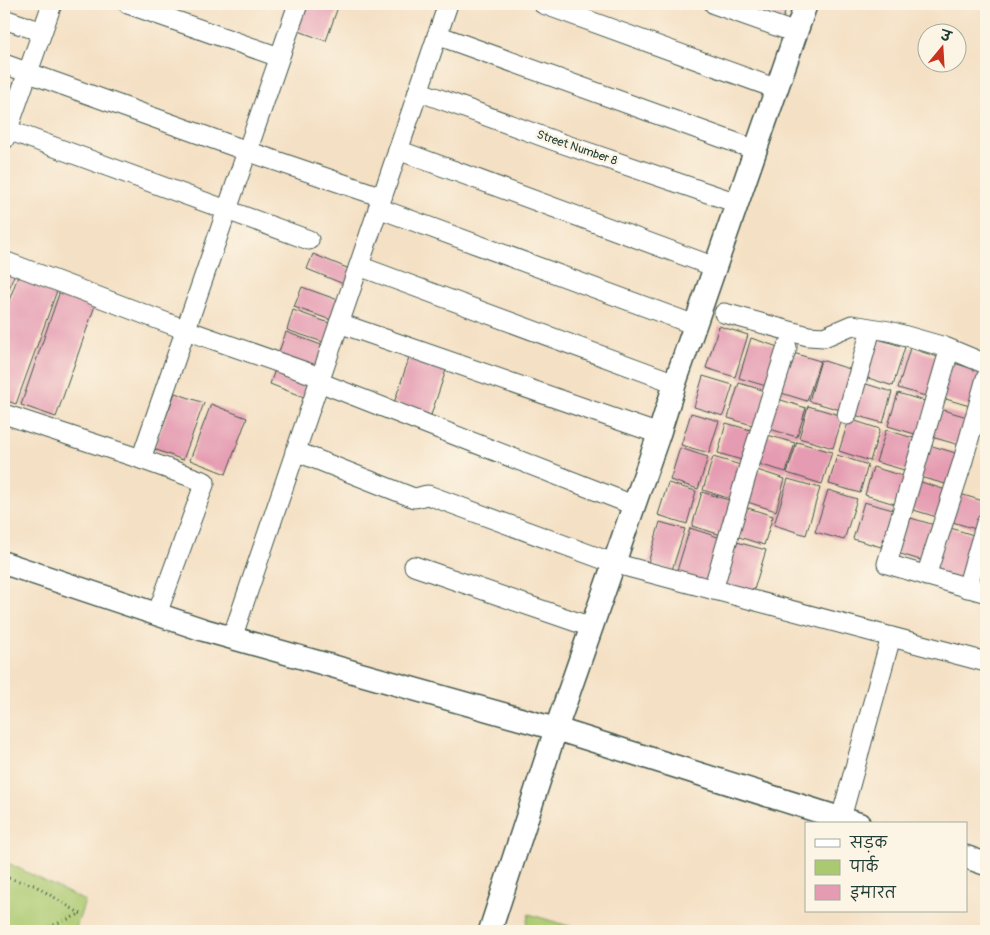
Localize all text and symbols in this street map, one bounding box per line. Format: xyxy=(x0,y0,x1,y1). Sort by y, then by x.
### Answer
north arrow xyxy=(918,22,968,72)
text: उ xyxy=(937,26,955,46)
street label: Street Number 8 xyxy=(535,127,619,169)
legend xyxy=(805,822,968,912)
text: सड़क xyxy=(849,834,888,853)
text: पार्क xyxy=(849,855,880,877)
text: इमारत xyxy=(850,884,897,903)

